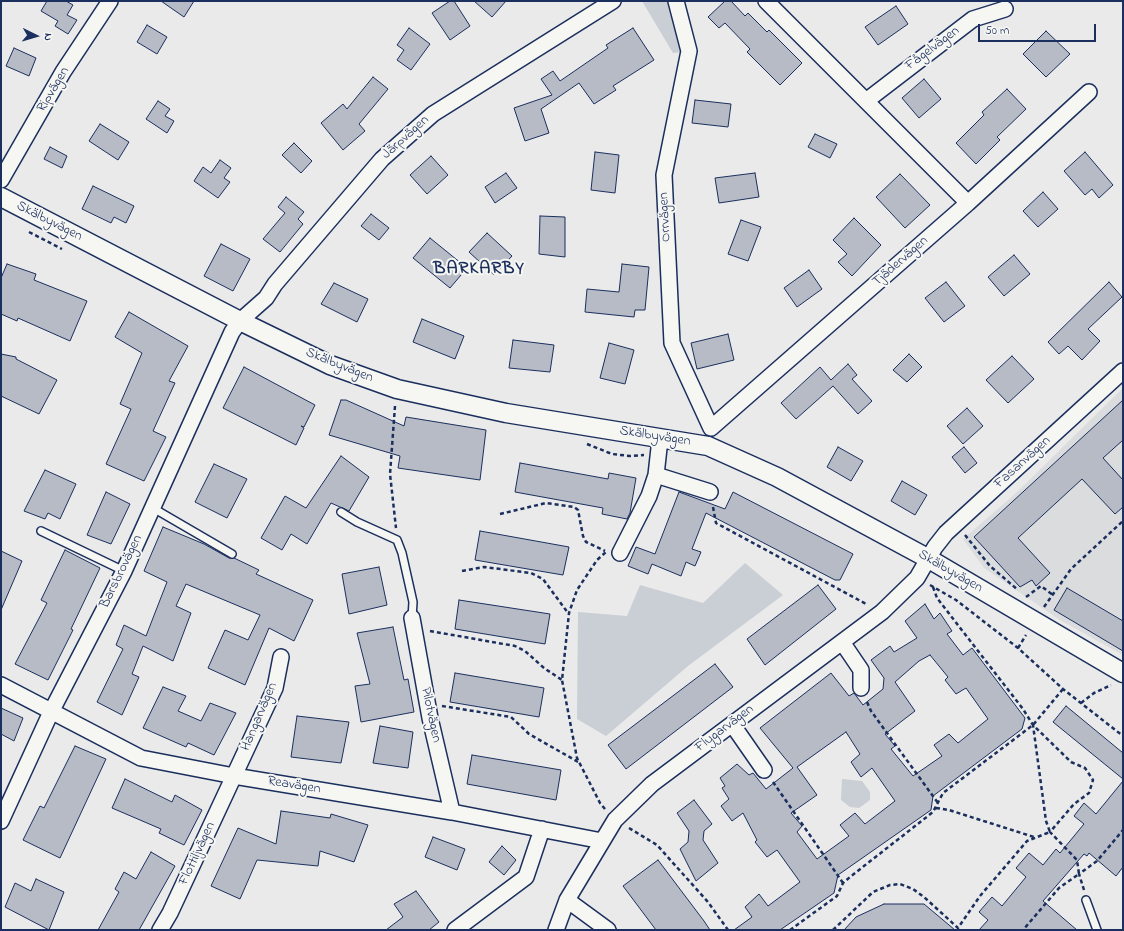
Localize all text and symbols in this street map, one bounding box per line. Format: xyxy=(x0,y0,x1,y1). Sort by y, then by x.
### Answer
north arrow xyxy=(16,16,56,56)
scale bar xyxy=(980,16,1098,42)
text: 50 m xyxy=(985,22,1009,40)
street label: Fågelvägen xyxy=(903,23,963,75)
text: N xyxy=(40,33,56,41)
street label: Ripvägen xyxy=(34,64,74,116)
street label: Järpvägen xyxy=(379,112,433,164)
street label: Orrvägen xyxy=(656,192,676,242)
street label: Skälbyvägen xyxy=(13,198,85,246)
street label: Tjädervägen xyxy=(870,233,932,291)
district label: BARKARBY xyxy=(433,259,525,281)
street label: Skälbyvägen xyxy=(303,345,375,387)
street label: Skälbyvägen xyxy=(618,423,692,451)
street label: Fasanvägen xyxy=(991,433,1055,493)
street label: Barsbrovägen xyxy=(97,533,147,611)
street label: Skälbyvägen xyxy=(915,547,985,597)
street label: Hangarvägen xyxy=(238,680,282,754)
street label: Pilotvägen xyxy=(416,686,444,744)
street label: Flygarvägen xyxy=(692,701,758,757)
street label: Reavägen xyxy=(266,774,322,798)
street label: Flottiljvägen xyxy=(176,820,220,888)

